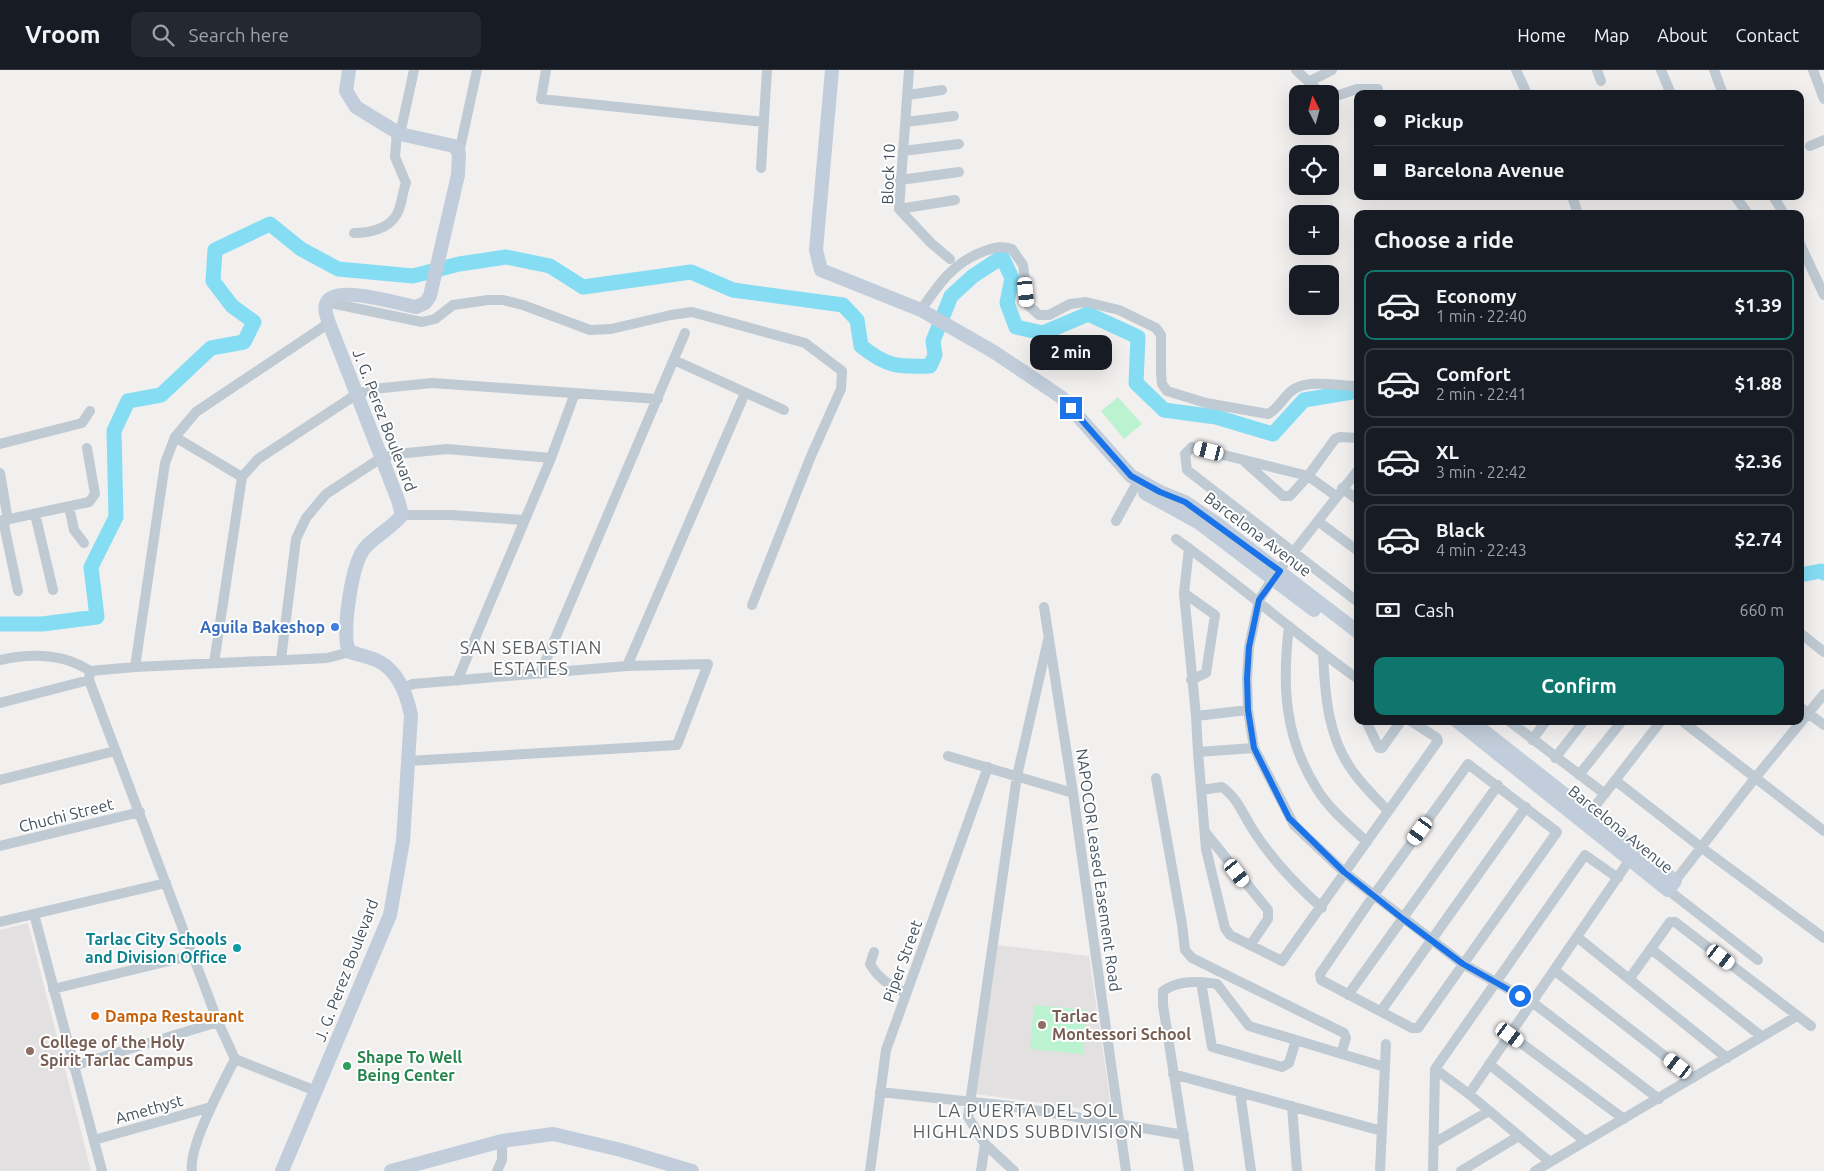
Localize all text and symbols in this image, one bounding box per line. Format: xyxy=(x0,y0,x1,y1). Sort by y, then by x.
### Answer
search box xyxy=(131,12,481,57)
text: Vroom xyxy=(25,21,101,48)
icon: search xyxy=(149,21,177,49)
text: Search here xyxy=(189,24,289,46)
text: Home xyxy=(1517,25,1566,45)
text: Map xyxy=(1594,25,1629,45)
text: About xyxy=(1657,25,1707,45)
text: Contact xyxy=(1735,25,1799,45)
north arrow xyxy=(1289,85,1339,135)
map controls xyxy=(1289,85,1339,315)
text: Pickup xyxy=(1404,110,1464,132)
street label: Block 10 xyxy=(878,143,898,205)
button: locate xyxy=(1289,145,1339,195)
text: Barcelona Avenue xyxy=(1404,159,1564,181)
button: + xyxy=(1289,205,1339,255)
text: Choose a ride xyxy=(1374,227,1514,252)
button: − xyxy=(1289,265,1339,315)
car xyxy=(1016,276,1035,308)
icon: car xyxy=(1376,283,1421,328)
text: Economy xyxy=(1436,285,1517,307)
text: $1.39 xyxy=(1734,294,1782,316)
text: 1 min · 22:40 xyxy=(1436,307,1527,325)
callout: 2 min xyxy=(1030,336,1112,370)
text: 2 min xyxy=(1051,343,1091,361)
street label: J. G. Perez Boulevard xyxy=(350,346,420,494)
icon: car xyxy=(1376,361,1421,406)
text: Comfort xyxy=(1436,363,1511,385)
text: $1.88 xyxy=(1734,372,1782,394)
text: 2 min · 22:41 xyxy=(1436,385,1527,403)
route end xyxy=(1060,397,1082,419)
icon: car xyxy=(1376,439,1421,484)
car xyxy=(1192,440,1225,462)
text: XL xyxy=(1436,441,1459,463)
text: $2.36 xyxy=(1734,450,1782,472)
text: 3 min · 22:42 xyxy=(1436,463,1527,481)
street label: Barcelona Avenue xyxy=(1201,488,1315,580)
icon: car xyxy=(1376,517,1421,562)
text: Black xyxy=(1436,519,1485,541)
text: $2.74 xyxy=(1734,528,1782,550)
text: 4 min · 22:43 xyxy=(1436,541,1527,559)
icon: cash xyxy=(1374,596,1402,624)
text: Cash xyxy=(1414,599,1455,621)
text: 660 m xyxy=(1739,601,1784,619)
place label: Aguila Bakeshop xyxy=(200,618,325,636)
marker: Aguila Bakeshop xyxy=(329,621,341,633)
district label: SAN SEBASTIAN ESTATES xyxy=(460,637,602,678)
button: Confirm xyxy=(1374,657,1784,715)
street label: NAPOCOR Leased Easement Road xyxy=(1073,747,1125,993)
street label: Barcelona Avenue xyxy=(1565,781,1677,877)
street label: Chuchi Street xyxy=(17,794,116,835)
car xyxy=(1405,814,1434,848)
car xyxy=(1221,857,1252,889)
street label: J. G. Perez Boulevard xyxy=(311,896,381,1044)
street label: Piper Street xyxy=(879,917,925,1005)
place label: Tarlac City Schools and Division Office xyxy=(85,930,227,966)
marker: Tarlac City Schools and Division Office xyxy=(231,942,243,954)
car xyxy=(1704,942,1737,972)
route start xyxy=(1509,985,1531,1007)
place label: Dampa Restaurant xyxy=(105,1007,244,1025)
place label: Tarlac Montessori School xyxy=(1052,1007,1191,1043)
marker: Dampa Restaurant xyxy=(89,1010,101,1022)
marker: Tarlac Montessori School xyxy=(1036,1019,1048,1031)
car xyxy=(1493,1020,1526,1050)
place label: College of the Holy Spirit Tarlac Campus xyxy=(40,1033,193,1069)
marker: College of the Holy Spirit Tarlac Campus xyxy=(24,1045,36,1057)
place label: Shape To Well Being Center xyxy=(357,1048,462,1084)
car xyxy=(1661,1051,1694,1081)
marker: Shape To Well Being Center xyxy=(341,1060,353,1072)
street label: Amethyst xyxy=(113,1091,185,1127)
district label: LA PUERTA DEL SOL HIGHLANDS SUBDIVISION xyxy=(913,1100,1143,1141)

